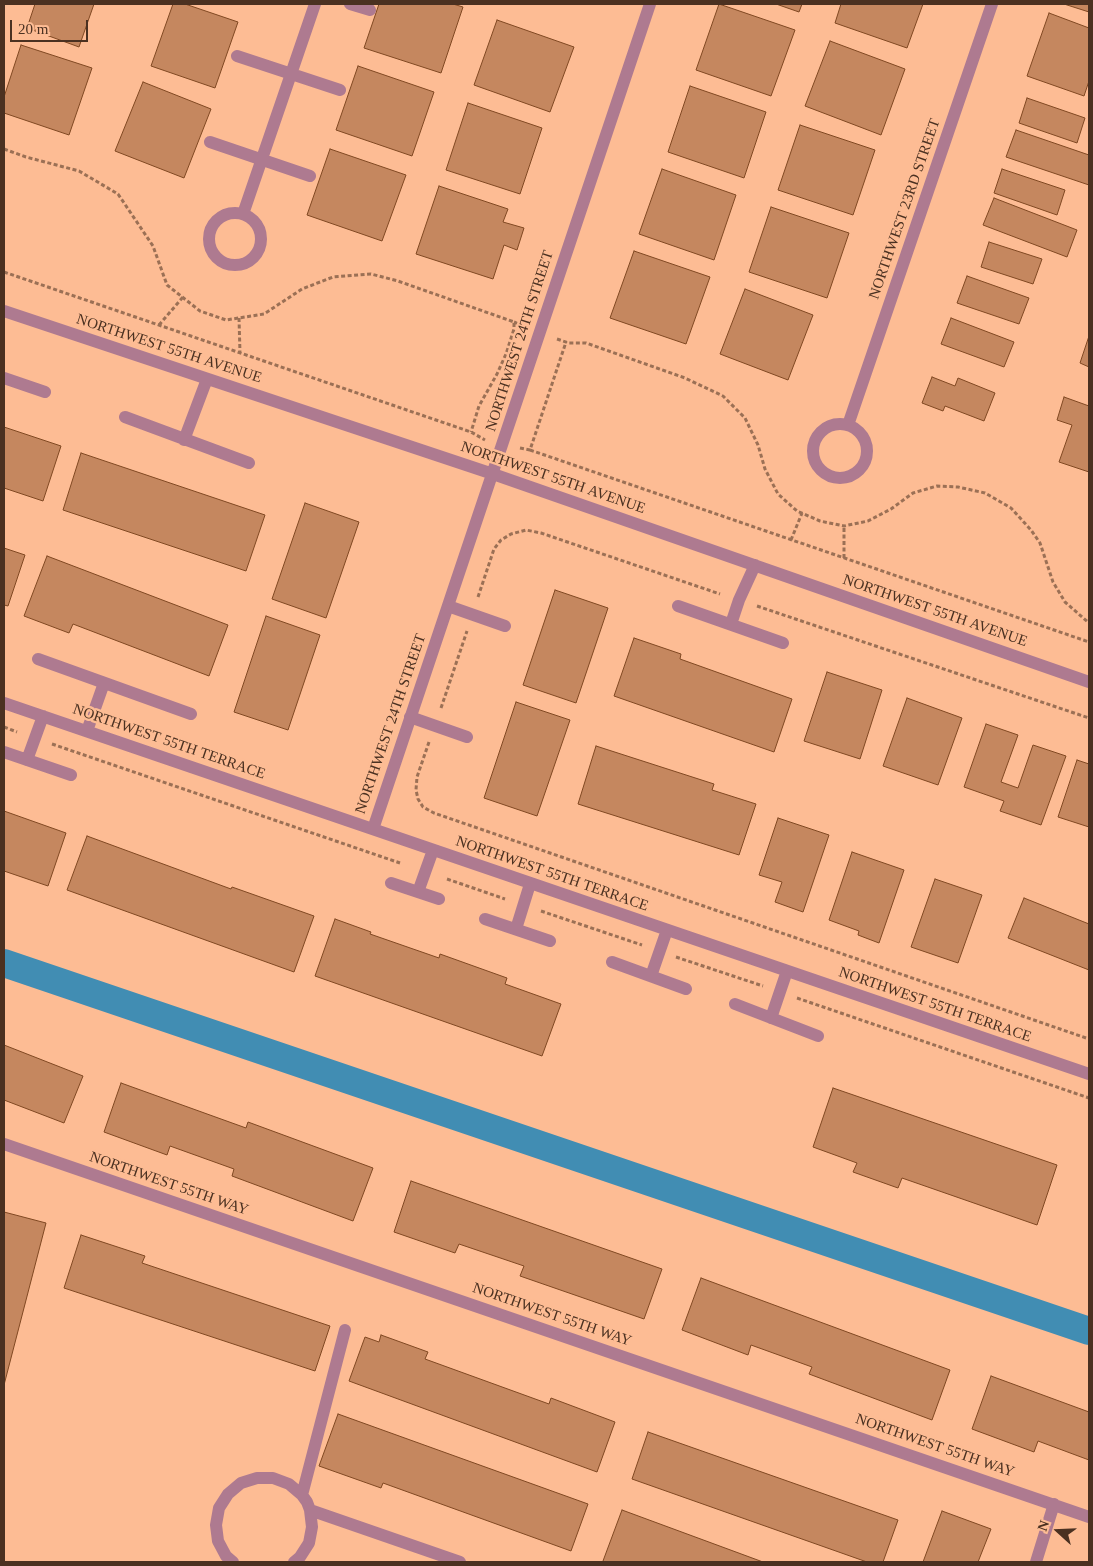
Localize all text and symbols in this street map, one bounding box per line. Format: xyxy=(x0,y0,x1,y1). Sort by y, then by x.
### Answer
scale bar xyxy=(12,10,90,42)
text: 20 m xyxy=(18,21,48,37)
street label: NORTHWEST 23RD STREET xyxy=(866,116,944,302)
street label: NORTHWEST 24TH STREET xyxy=(482,248,558,434)
street label: NORTHWEST 55TH AVENUE xyxy=(74,310,264,388)
street label: NORTHWEST 55TH AVENUE xyxy=(458,438,648,518)
street label: NORTHWEST 55TH AVENUE xyxy=(840,571,1030,651)
street label: NORTHWEST 24TH STREET xyxy=(352,632,430,816)
street label: NORTHWEST 55TH TERRACE xyxy=(70,701,268,783)
street label: NORTHWEST 55TH TERRACE xyxy=(453,833,651,915)
street label: NORTHWEST 55TH TERRACE xyxy=(836,964,1034,1046)
street label: NORTHWEST 55TH WAY xyxy=(87,1148,251,1220)
street label: NORTHWEST 55TH WAY xyxy=(470,1279,634,1351)
street label: NORTHWEST 55TH WAY xyxy=(853,1410,1017,1482)
north arrow xyxy=(1033,1506,1083,1556)
text: N xyxy=(1035,1518,1052,1533)

